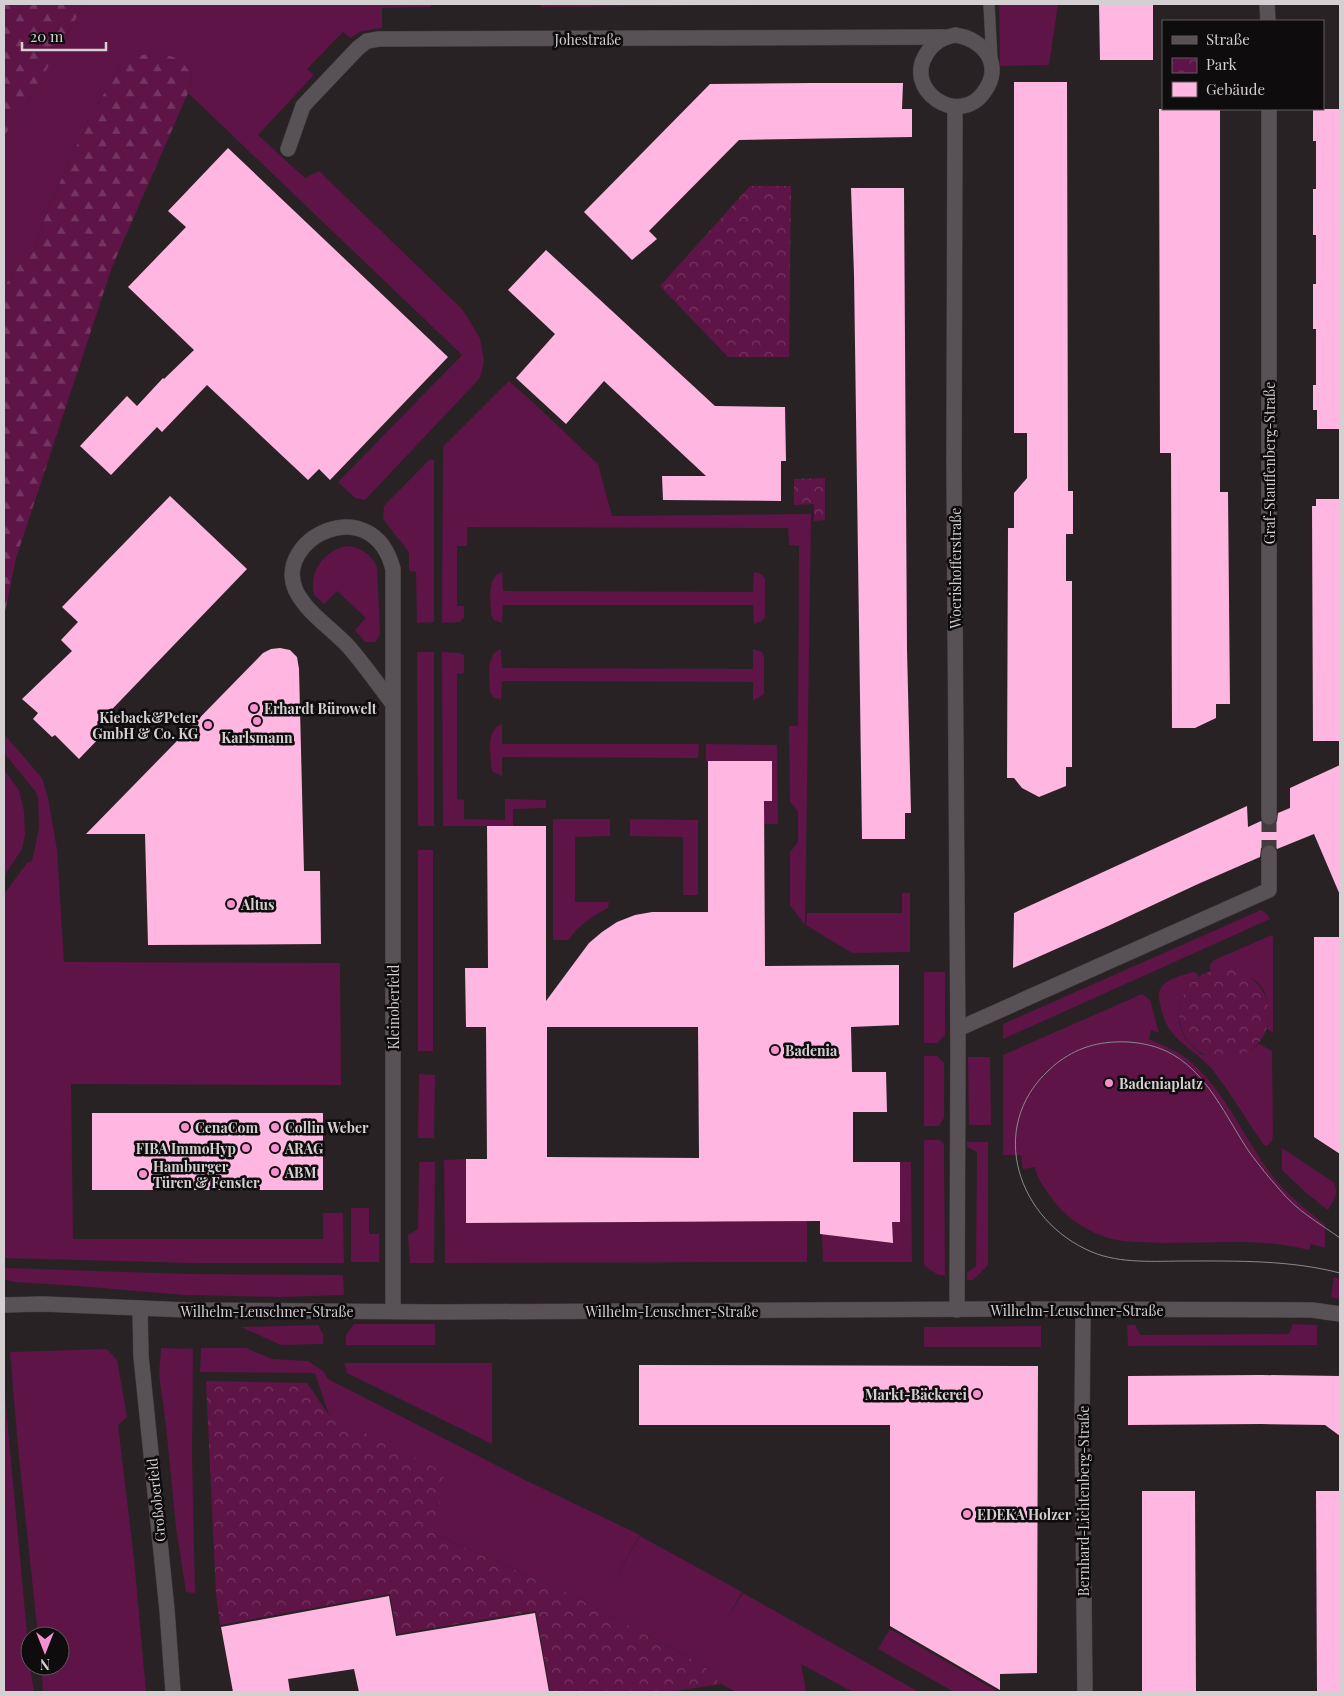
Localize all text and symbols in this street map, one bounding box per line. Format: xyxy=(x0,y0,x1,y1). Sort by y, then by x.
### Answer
scale bar xyxy=(22,20,106,52)
legend xyxy=(1162,20,1324,110)
text: 20 m xyxy=(30,26,64,46)
text: Straße xyxy=(1206,29,1250,49)
street label: Johestraße xyxy=(554,30,621,49)
text: Park xyxy=(1206,54,1238,74)
text: Gebäude xyxy=(1206,79,1265,99)
street label: Graf-Stauffenberg-Straße xyxy=(1260,382,1279,544)
street label: Woerishofferstraße xyxy=(946,508,965,629)
place label: Erhardt Bürowelt xyxy=(264,699,377,718)
marker: Erhardt Bürowelt xyxy=(248,702,260,714)
place label: Kieback&Peter GmbH & Co. KG xyxy=(92,708,198,743)
marker: Karlsmann xyxy=(251,715,263,727)
marker: Kieback&Peter GmbH & Co. KG xyxy=(202,719,214,731)
place label: Karlsmann xyxy=(221,728,293,747)
place label: Altus xyxy=(240,895,275,914)
marker: Altus xyxy=(225,898,237,910)
street label: Kleinoberfeld xyxy=(384,965,403,1049)
place label: Badenia xyxy=(785,1041,838,1060)
marker: Badenia xyxy=(769,1044,781,1056)
place label: Badeniaplatz xyxy=(1119,1074,1203,1093)
marker: Badeniaplatz xyxy=(1103,1077,1115,1089)
place label: CenaCom xyxy=(195,1118,258,1137)
place label: Collin Weber xyxy=(285,1118,369,1137)
marker: CenaCom xyxy=(179,1121,191,1133)
marker: Collin Weber xyxy=(269,1121,281,1133)
place label: FIBA ImmoHyp xyxy=(136,1139,236,1158)
place label: ARAG xyxy=(284,1139,323,1158)
marker: FIBA ImmoHyp xyxy=(240,1142,252,1154)
marker: ARAG xyxy=(269,1142,281,1154)
place label: Hamburger Türen & Fenster xyxy=(153,1157,260,1192)
place label: ABM xyxy=(284,1163,316,1182)
marker: ABM xyxy=(269,1166,281,1178)
marker: Hamburger Türen & Fenster xyxy=(137,1168,149,1180)
street label: Wilhelm-Leuschner-Straße xyxy=(989,1301,1164,1320)
street label: Wilhelm-Leuschner-Straße xyxy=(179,1302,354,1321)
street label: Wilhelm-Leuschner-Straße xyxy=(584,1302,759,1321)
place label: Markt-Bäckerei xyxy=(865,1385,968,1404)
marker: Markt-Bäckerei xyxy=(971,1388,983,1400)
street label: Bernhard-Lichtenberg-Straße xyxy=(1074,1406,1093,1596)
street label: Großoberfeld xyxy=(142,1457,170,1543)
place label: EDEKA Holzer xyxy=(977,1505,1072,1524)
marker: EDEKA Holzer xyxy=(961,1508,973,1520)
north arrow xyxy=(20,1626,70,1676)
text: N xyxy=(40,1655,50,1674)

